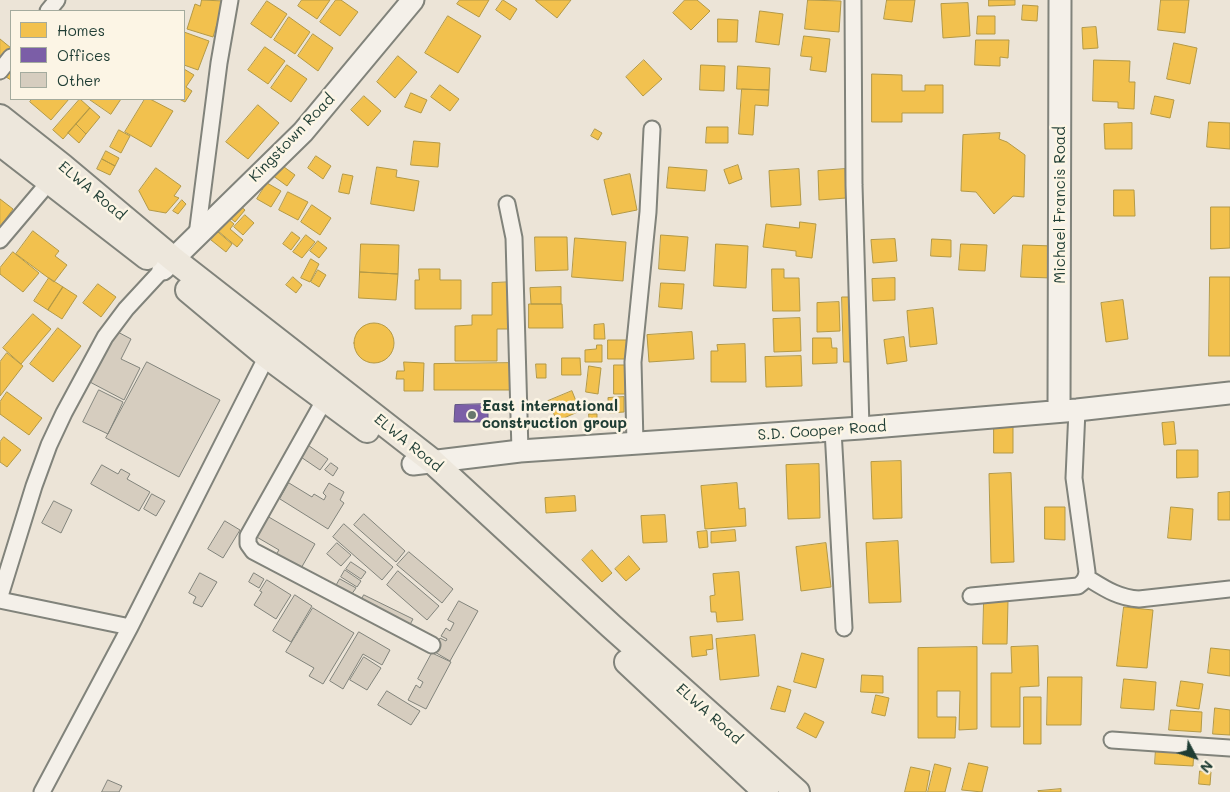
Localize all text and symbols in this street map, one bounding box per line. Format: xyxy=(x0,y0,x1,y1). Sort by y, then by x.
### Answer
legend xyxy=(10,10,185,100)
text: Homes xyxy=(57,20,105,40)
text: Offices xyxy=(57,45,111,65)
text: Other xyxy=(57,70,101,90)
street label: Kingstown Road xyxy=(245,90,339,186)
street label: Michael Francis Road xyxy=(1051,126,1069,284)
street label: ELWA Road xyxy=(55,158,129,224)
place label: East international construction group xyxy=(482,397,627,432)
marker: East international construction group xyxy=(466,409,478,421)
street label: ELWA Road xyxy=(370,410,446,476)
street label: S.D. Cooper Road xyxy=(757,418,887,444)
street label: ELWA Road xyxy=(672,680,746,748)
north arrow xyxy=(1170,732,1220,782)
text: N xyxy=(1196,757,1218,777)

